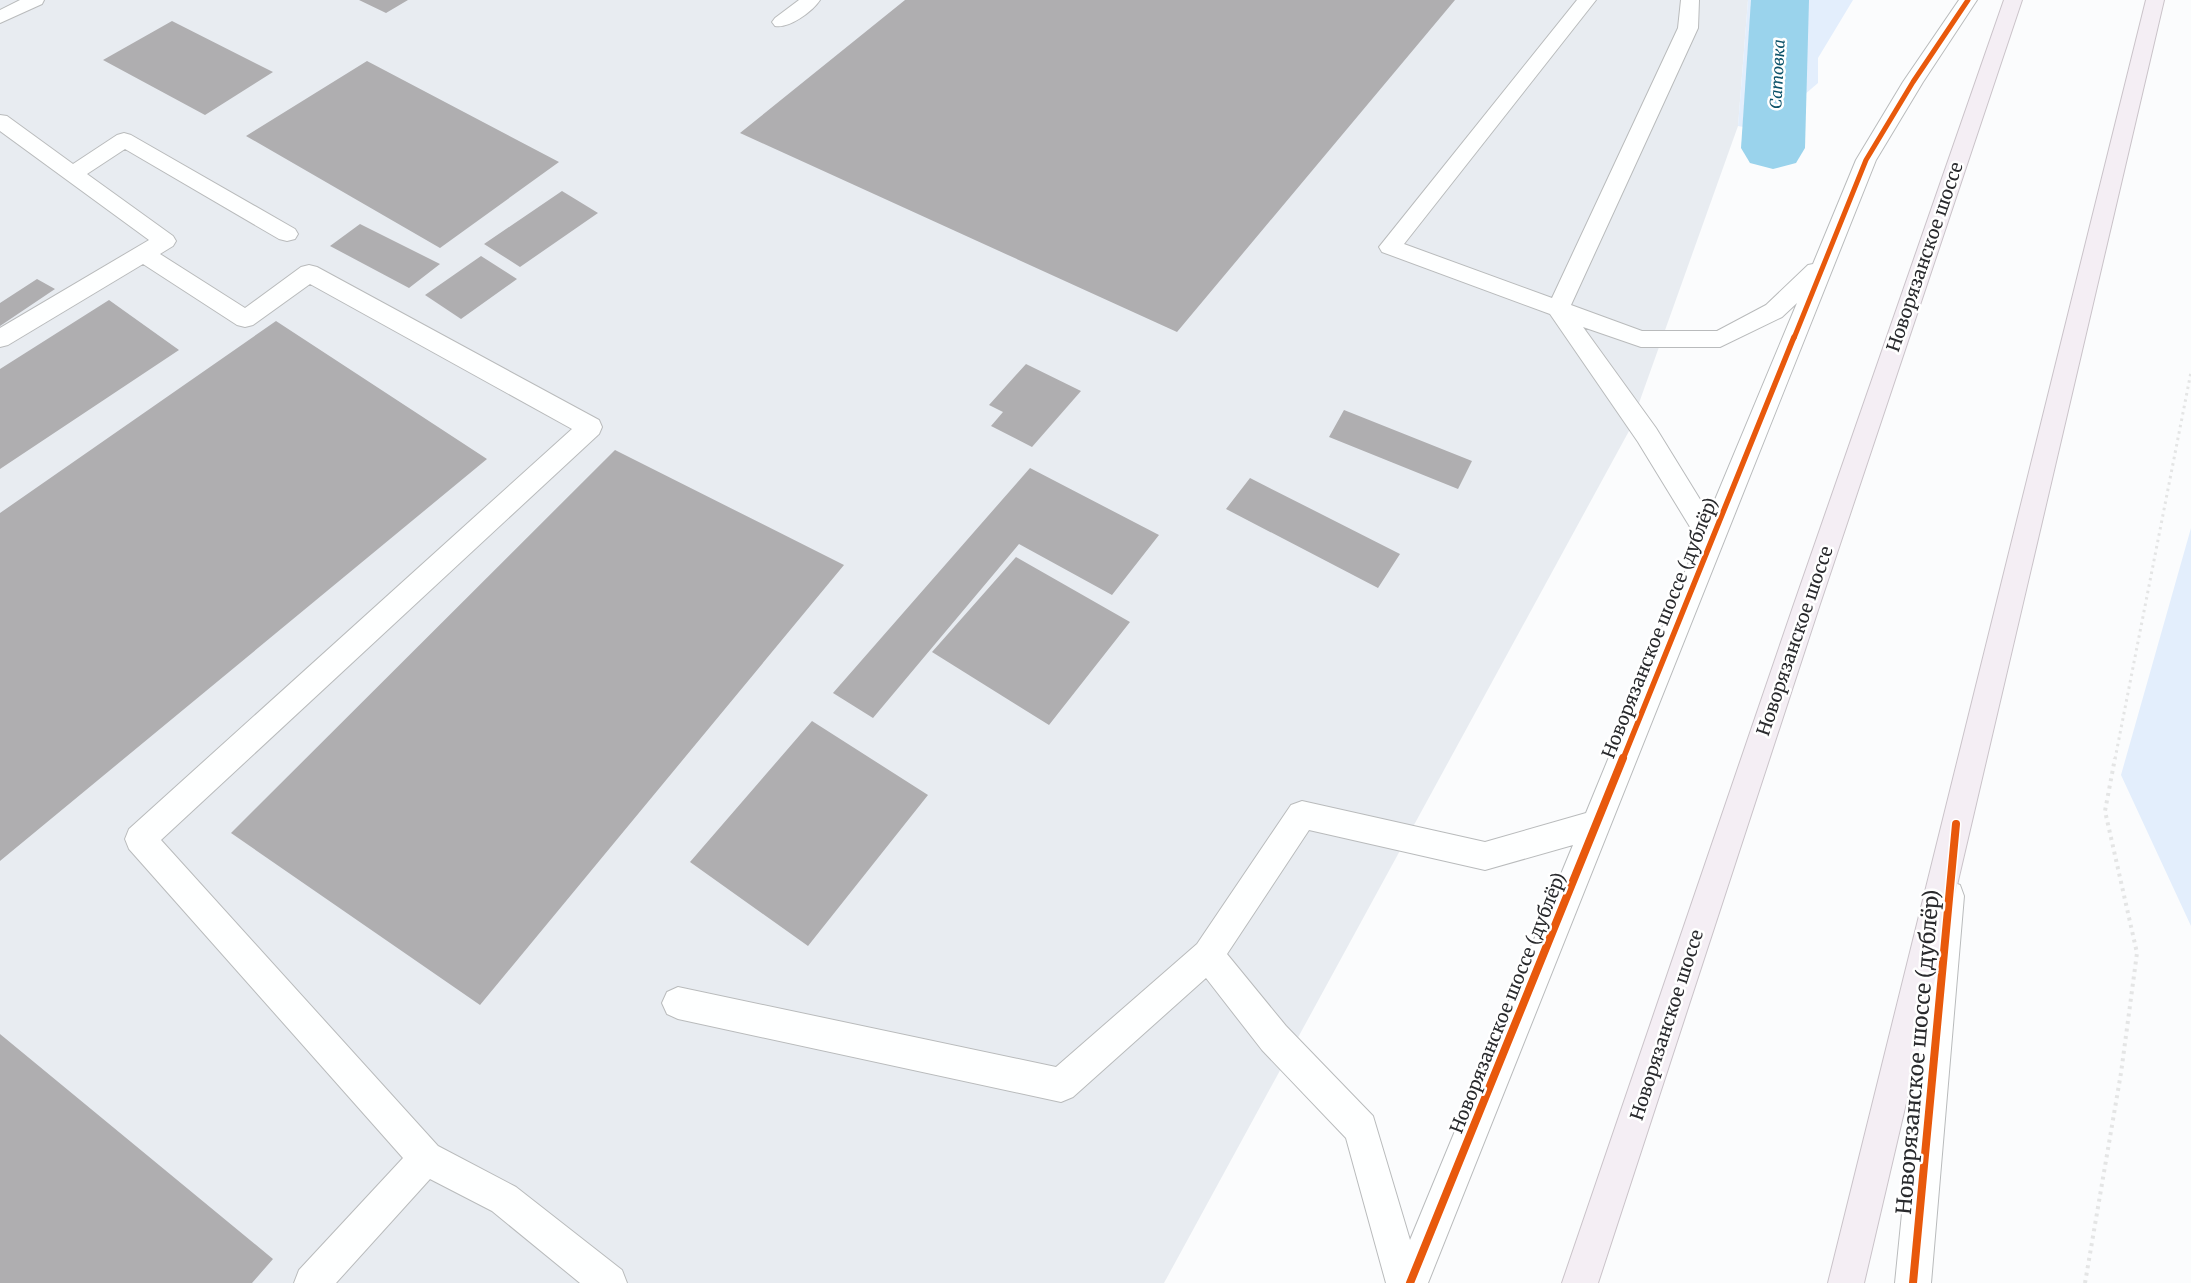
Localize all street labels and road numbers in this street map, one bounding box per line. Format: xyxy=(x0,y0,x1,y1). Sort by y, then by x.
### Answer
street label: Новорязанское шоссе xyxy=(1881,159,1968,355)
street label: Новорязанское шоссе (дублёр) xyxy=(1597,494,1723,762)
street label: Новорязанское шоссе xyxy=(1751,543,1838,739)
street label: Новорязанское шоссе (дублёр) xyxy=(1445,869,1571,1137)
street label: Новорязанское шоссе (дублёр) xyxy=(1890,888,1945,1215)
street label: Новорязанское шоссе xyxy=(1625,927,1708,1123)

